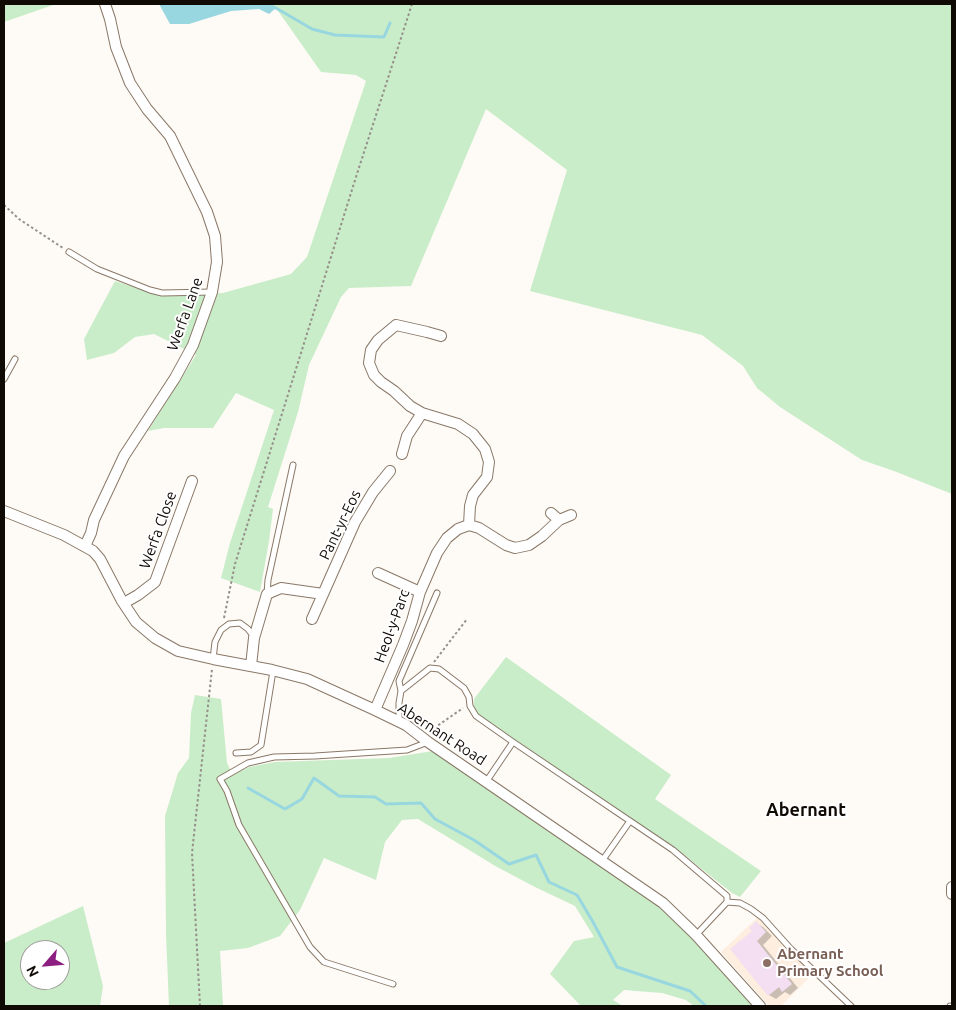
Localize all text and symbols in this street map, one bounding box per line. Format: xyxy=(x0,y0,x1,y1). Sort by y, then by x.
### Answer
street label: Werfa Lane xyxy=(163,275,207,353)
street label: Pant-yr-Eos xyxy=(315,487,365,563)
street label: Werfa Close xyxy=(136,489,180,571)
street label: Heol-y-Parc xyxy=(370,587,414,665)
street label: Abernant Road xyxy=(395,699,489,769)
district label: Abernant xyxy=(766,799,846,821)
north arrow xyxy=(20,940,70,990)
place label: Abernant Primary School xyxy=(777,945,883,980)
marker: Abernant Primary School xyxy=(761,957,773,969)
text: N xyxy=(23,963,42,980)

